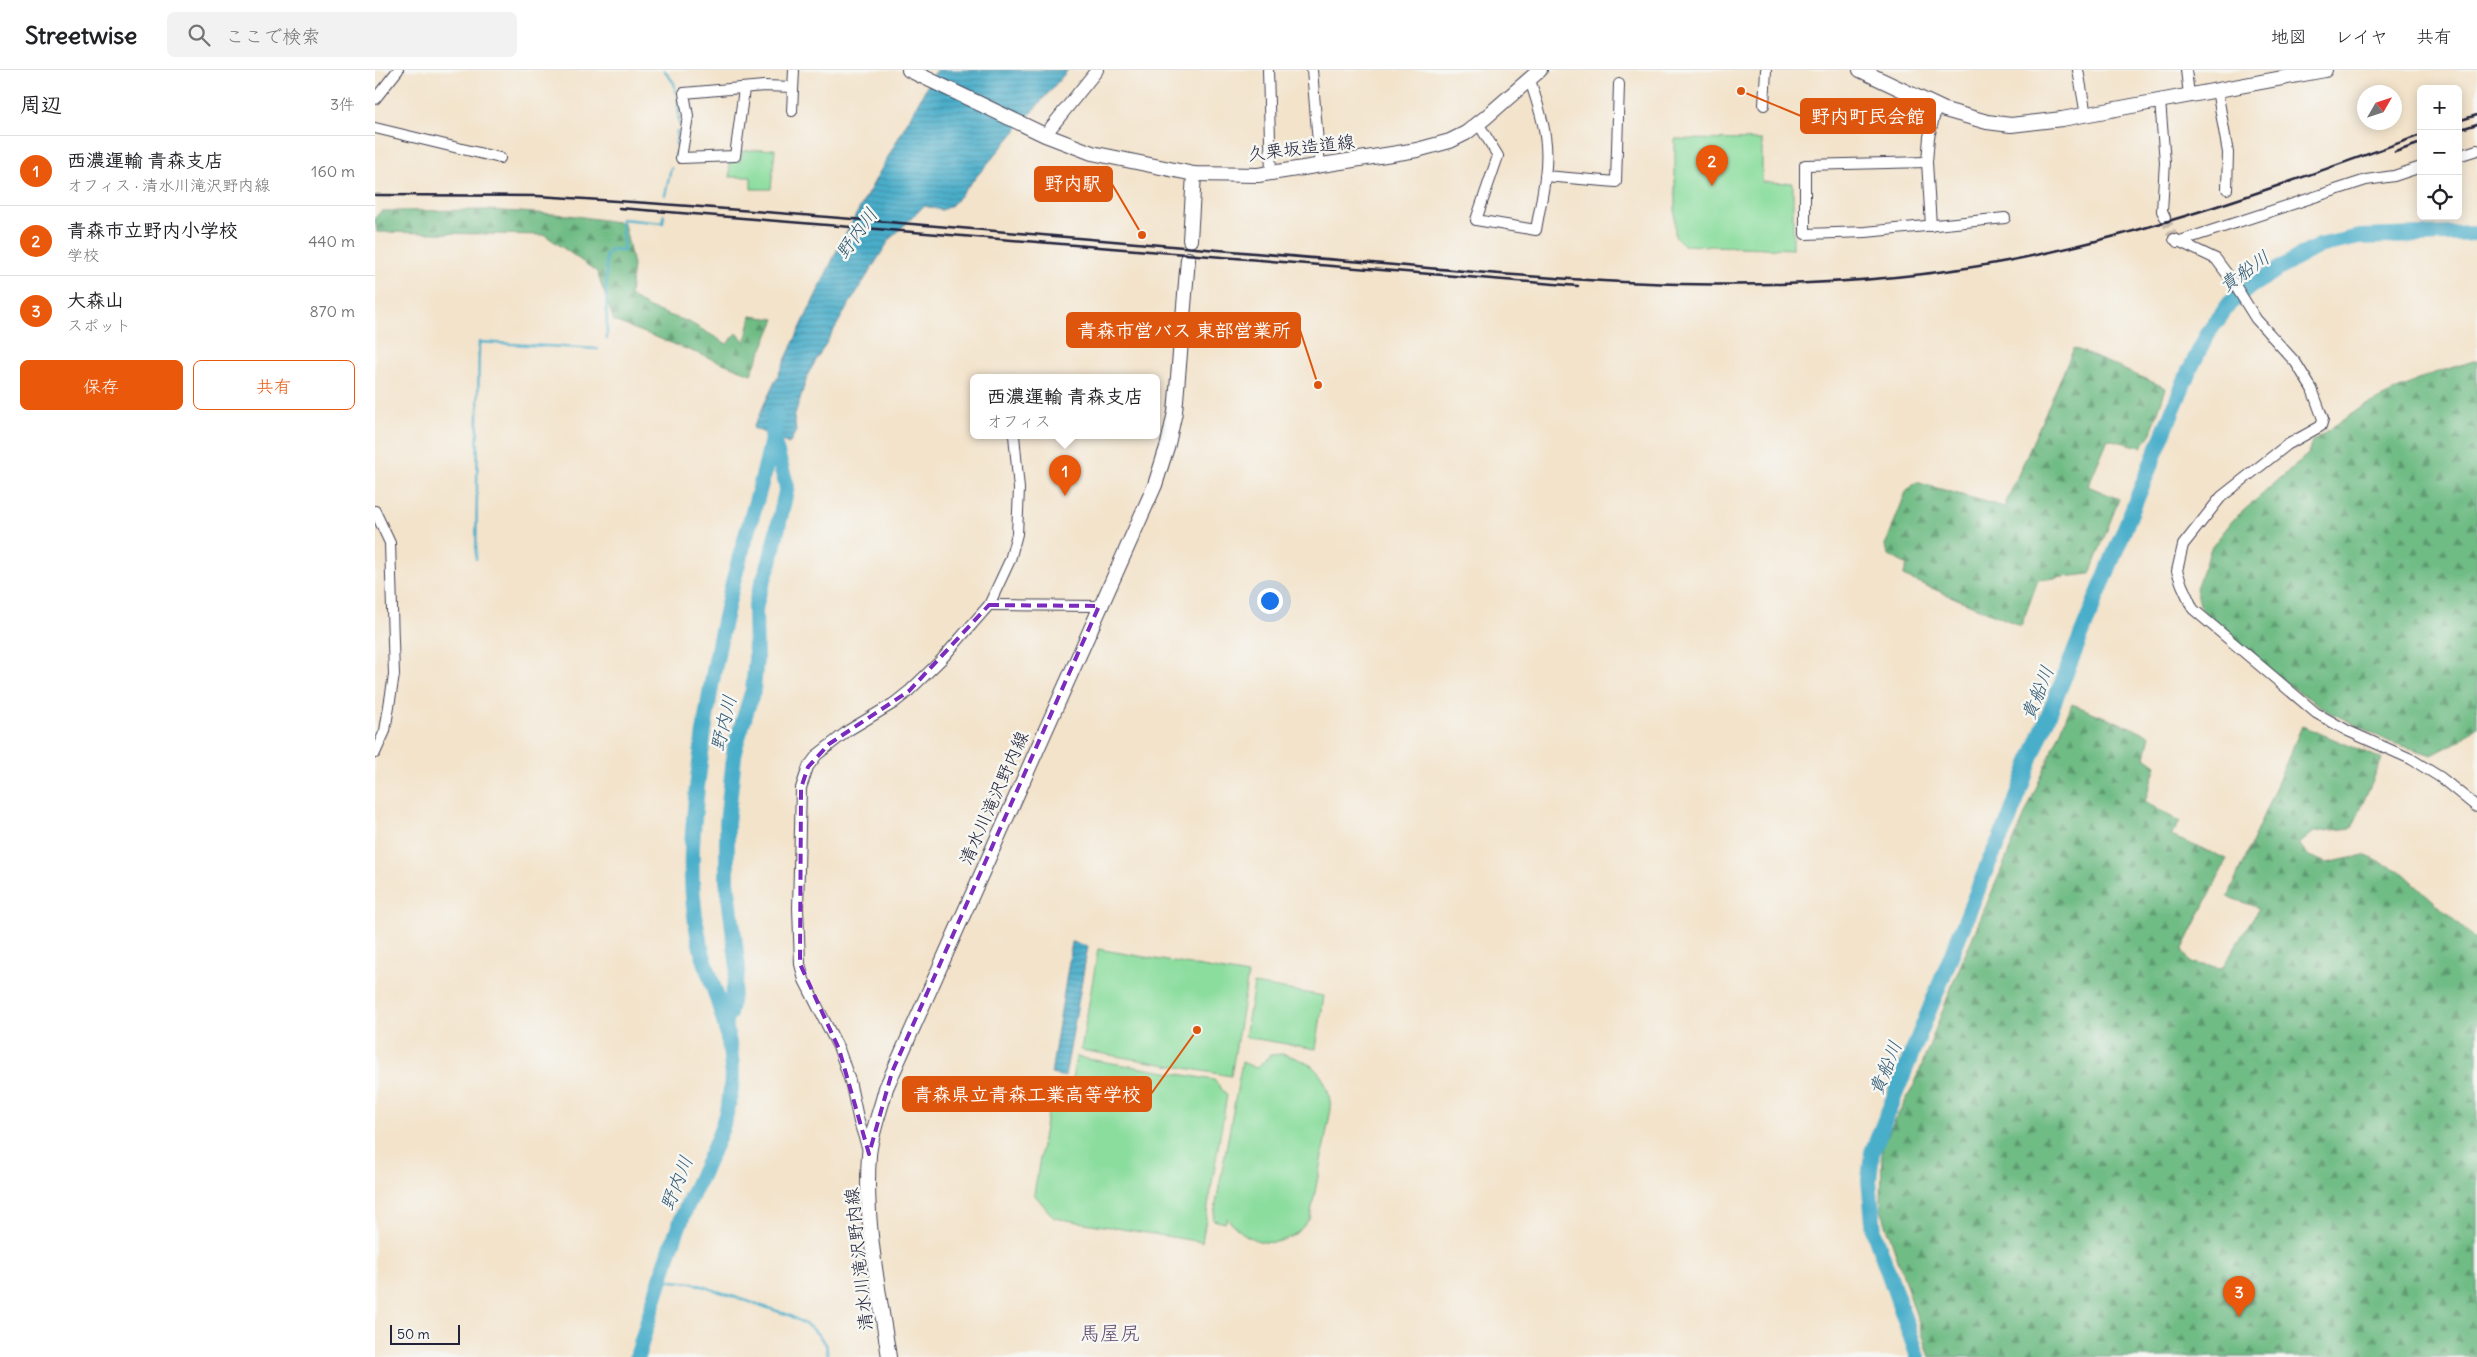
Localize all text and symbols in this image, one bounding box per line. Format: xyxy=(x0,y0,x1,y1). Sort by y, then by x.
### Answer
search box xyxy=(167,12,517,57)
text: Streetwise xyxy=(25,20,137,50)
icon: search xyxy=(185,21,213,49)
text: ここで検索 xyxy=(225,24,320,48)
text: 地図 xyxy=(2271,25,2307,48)
text: レイヤ xyxy=(2335,25,2388,48)
text: 共有 xyxy=(2416,25,2452,48)
north arrow xyxy=(2357,85,2402,130)
map controls xyxy=(2417,85,2462,220)
button: + xyxy=(2417,85,2462,130)
text: 周辺 xyxy=(20,91,62,118)
text: 3件 xyxy=(330,94,355,114)
callout: 野内町民会館 xyxy=(1801,99,1935,133)
text: 野内町民会館 xyxy=(1811,104,1925,128)
street label: 久栗坂造道線 xyxy=(1246,130,1356,165)
button: − xyxy=(2417,130,2462,175)
pin: 2 xyxy=(1696,145,1728,186)
text: 西濃運輸 青森支店 xyxy=(67,148,224,172)
text: 1 xyxy=(33,161,39,181)
text: 160 m xyxy=(311,161,355,181)
callout: 野内駅 xyxy=(1035,167,1112,201)
text: 野内駅 xyxy=(1044,171,1102,195)
text: オフィス · 清水川滝沢野内線 xyxy=(67,175,270,195)
button: locate xyxy=(2417,175,2462,220)
water label: 野内川 xyxy=(830,203,882,263)
text: 青森市立野内小学校 xyxy=(67,218,238,242)
text: 2 xyxy=(32,231,40,251)
text: 440 m xyxy=(308,231,355,251)
text: 学校 xyxy=(67,245,99,265)
water label: 貴船川 xyxy=(2214,245,2274,297)
text: 大森山 xyxy=(67,288,124,312)
text: 3 xyxy=(31,301,41,321)
text: 870 m xyxy=(310,301,355,321)
callout: 青森市営バス 東部営業所 xyxy=(1067,313,1300,347)
text: スポット xyxy=(67,315,131,335)
text: 青森市営バス 東部営業所 xyxy=(1077,318,1291,342)
button: 保存 xyxy=(20,360,183,410)
button: 共有 xyxy=(193,360,355,410)
popup xyxy=(970,374,1160,439)
text: 西濃運輸 青森支店 xyxy=(987,384,1143,408)
text: オフィス xyxy=(987,411,1051,431)
pin: 1 xyxy=(1049,455,1081,496)
your location xyxy=(1257,588,1283,614)
water label: 貴船川 xyxy=(2015,662,2059,724)
water label: 野内川 xyxy=(704,692,742,754)
street label: 清水川滝沢野内線 xyxy=(954,727,1033,868)
water label: 貴船川 xyxy=(1863,1037,1907,1099)
callout: 青森県立青森工業高等学校 xyxy=(903,1077,1151,1111)
text: 青森県立青森工業高等学校 xyxy=(913,1082,1141,1106)
water label: 野内川 xyxy=(654,1152,698,1214)
street label: 清水川滝沢野内線 xyxy=(840,1186,877,1332)
pin: 3 xyxy=(2223,1276,2255,1317)
district label: 馬屋尻 xyxy=(1080,1320,1140,1345)
scale bar xyxy=(390,1322,460,1345)
text: 50 m xyxy=(397,1325,430,1343)

